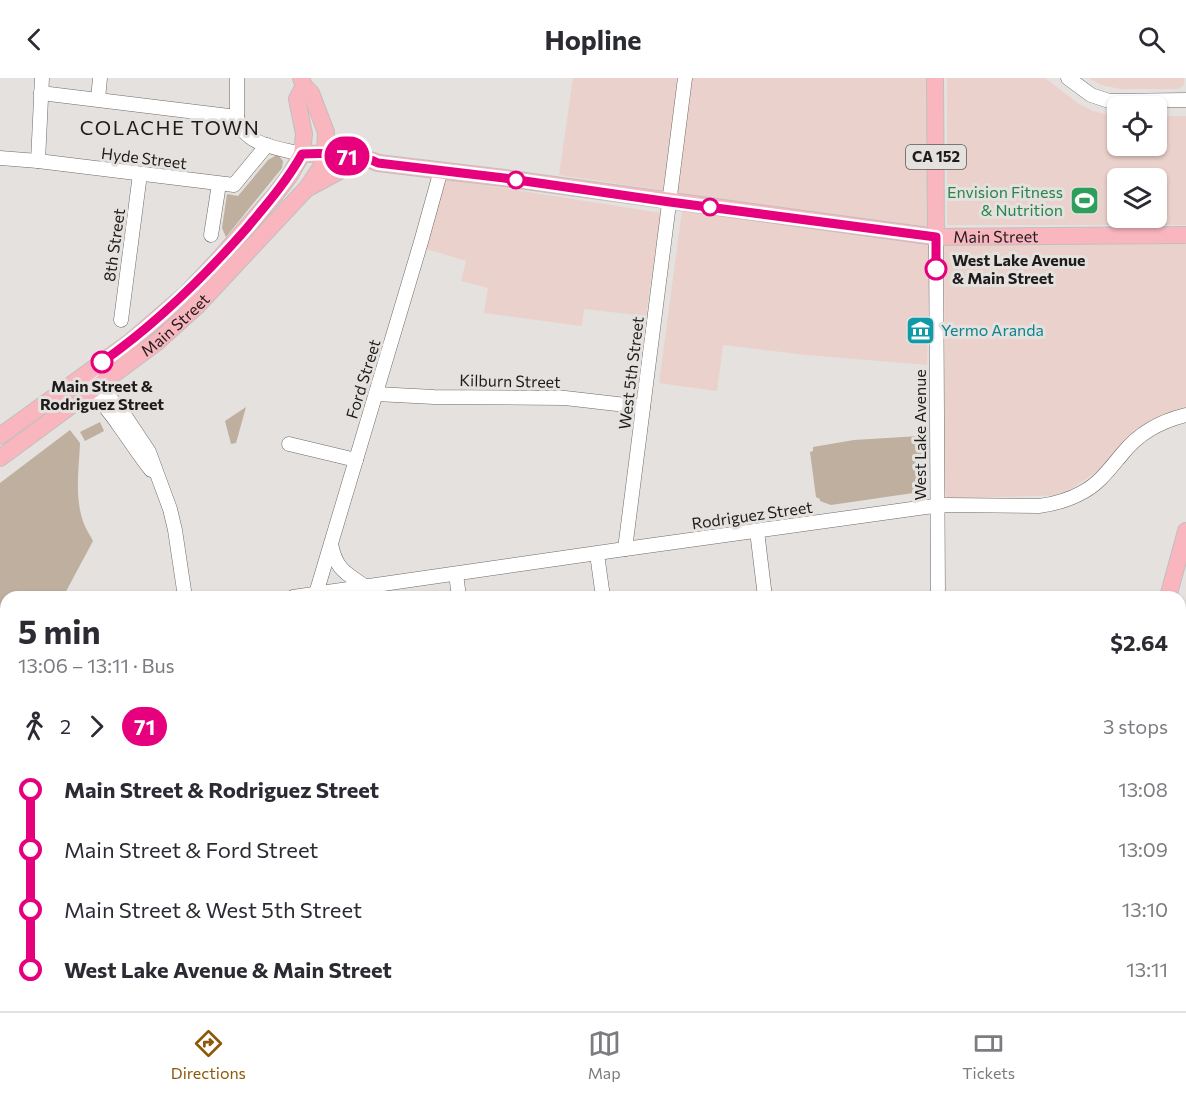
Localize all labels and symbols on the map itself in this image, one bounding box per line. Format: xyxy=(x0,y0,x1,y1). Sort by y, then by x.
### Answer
district label: COLACHE TOWN xyxy=(80,115,260,139)
line badge: 71 xyxy=(320,136,374,176)
street label: Hyde Street xyxy=(100,143,188,172)
road number: CA 152 xyxy=(906,145,966,169)
unlabelled marker xyxy=(507,171,525,189)
place label: Envision Fitness & Nutrition xyxy=(947,182,1063,219)
sports icon: Envision Fitness & Nutrition xyxy=(1068,185,1100,217)
unlabelled marker xyxy=(701,198,719,216)
street label: 8th Street xyxy=(99,207,128,283)
street label: Main Street xyxy=(953,226,1039,246)
place label: West Lake Avenue & Main Street xyxy=(952,250,1086,287)
marker: West Lake Avenue & Main Street xyxy=(925,258,947,280)
street label: Main Street xyxy=(137,289,213,360)
museum icon: Yermo Aranda xyxy=(904,314,936,346)
street label: West 5th Street xyxy=(614,315,647,431)
place label: Yermo Aranda xyxy=(941,320,1044,339)
street label: Ford Street xyxy=(341,336,384,421)
marker: Main Street & Rodriguez Street xyxy=(91,351,113,373)
street label: West Lake Avenue xyxy=(910,369,929,501)
street label: Kilburn Street xyxy=(459,370,561,391)
place label: Main Street & Rodriguez Street xyxy=(40,376,164,413)
street label: Rodriguez Street xyxy=(690,497,814,532)

